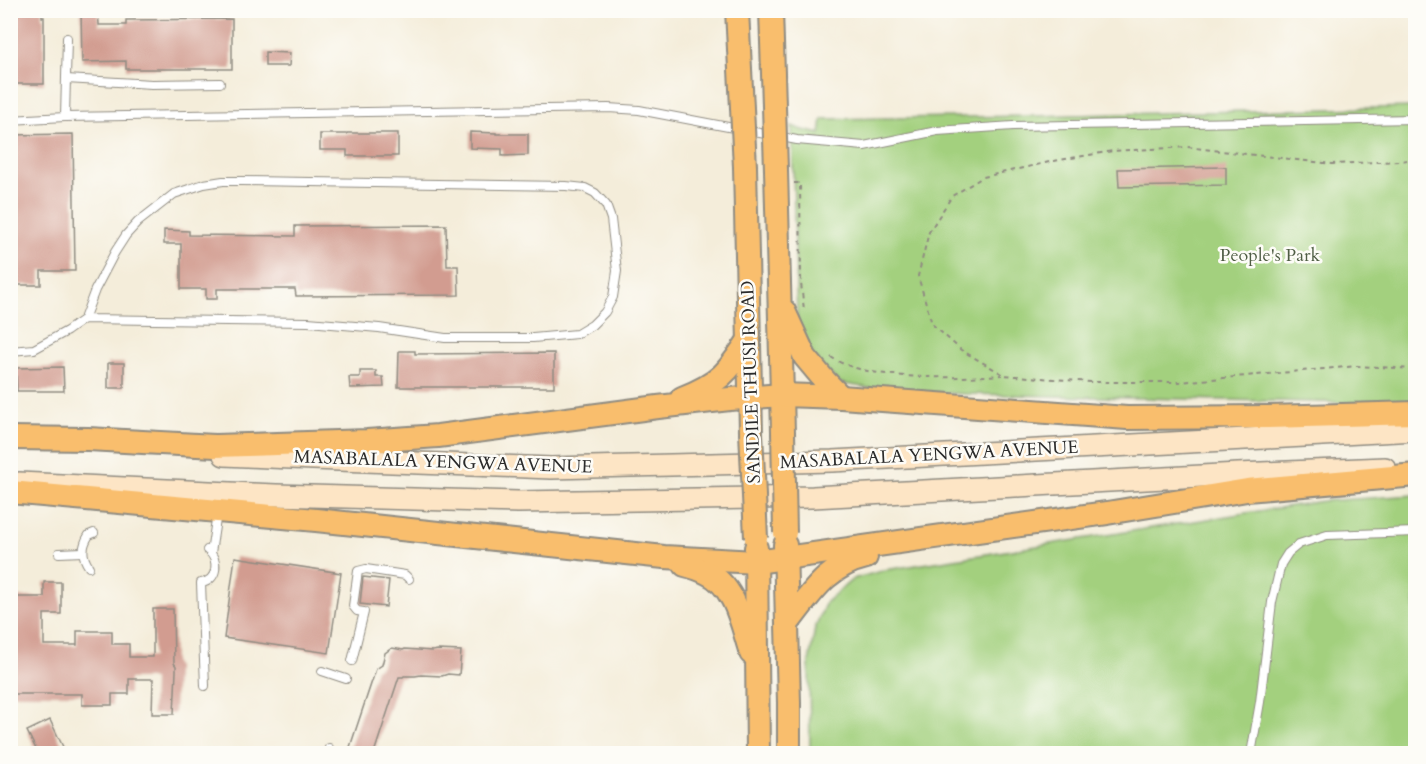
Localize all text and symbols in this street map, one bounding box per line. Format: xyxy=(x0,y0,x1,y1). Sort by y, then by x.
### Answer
park label: People's Park xyxy=(1220,243,1321,268)
street label: SANDILE THUSI ROAD xyxy=(735,280,767,484)
street label: MASABALALA YENGWA AVENUE xyxy=(779,435,1079,475)
street label: MASABALALA YENGWA AVENUE xyxy=(293,444,593,480)

